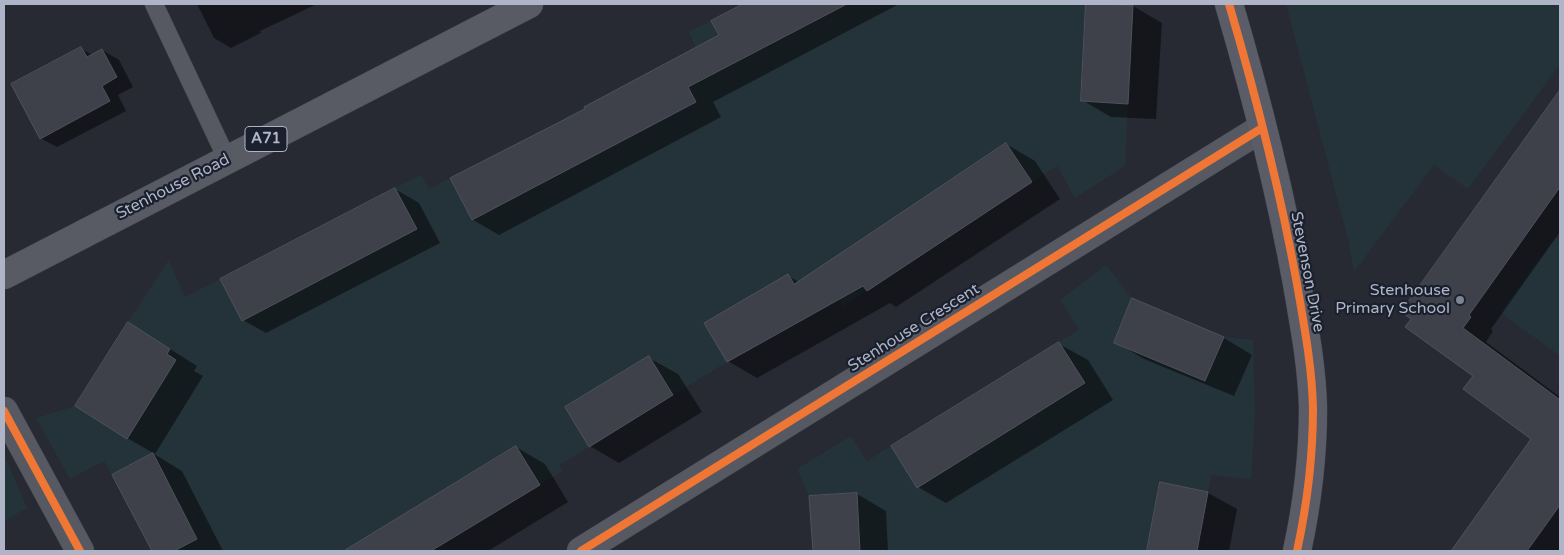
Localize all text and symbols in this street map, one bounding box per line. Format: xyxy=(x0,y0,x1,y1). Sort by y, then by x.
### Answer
road number: A71 xyxy=(245,126,287,152)
street label: Stenhouse Road xyxy=(113,150,233,224)
street label: Stevenson Drive xyxy=(1286,210,1328,334)
street label: Stenhouse Crescent xyxy=(845,280,983,376)
place label: Stenhouse Primary School xyxy=(1335,281,1450,319)
marker: Stenhouse Primary School xyxy=(1454,294,1466,306)

